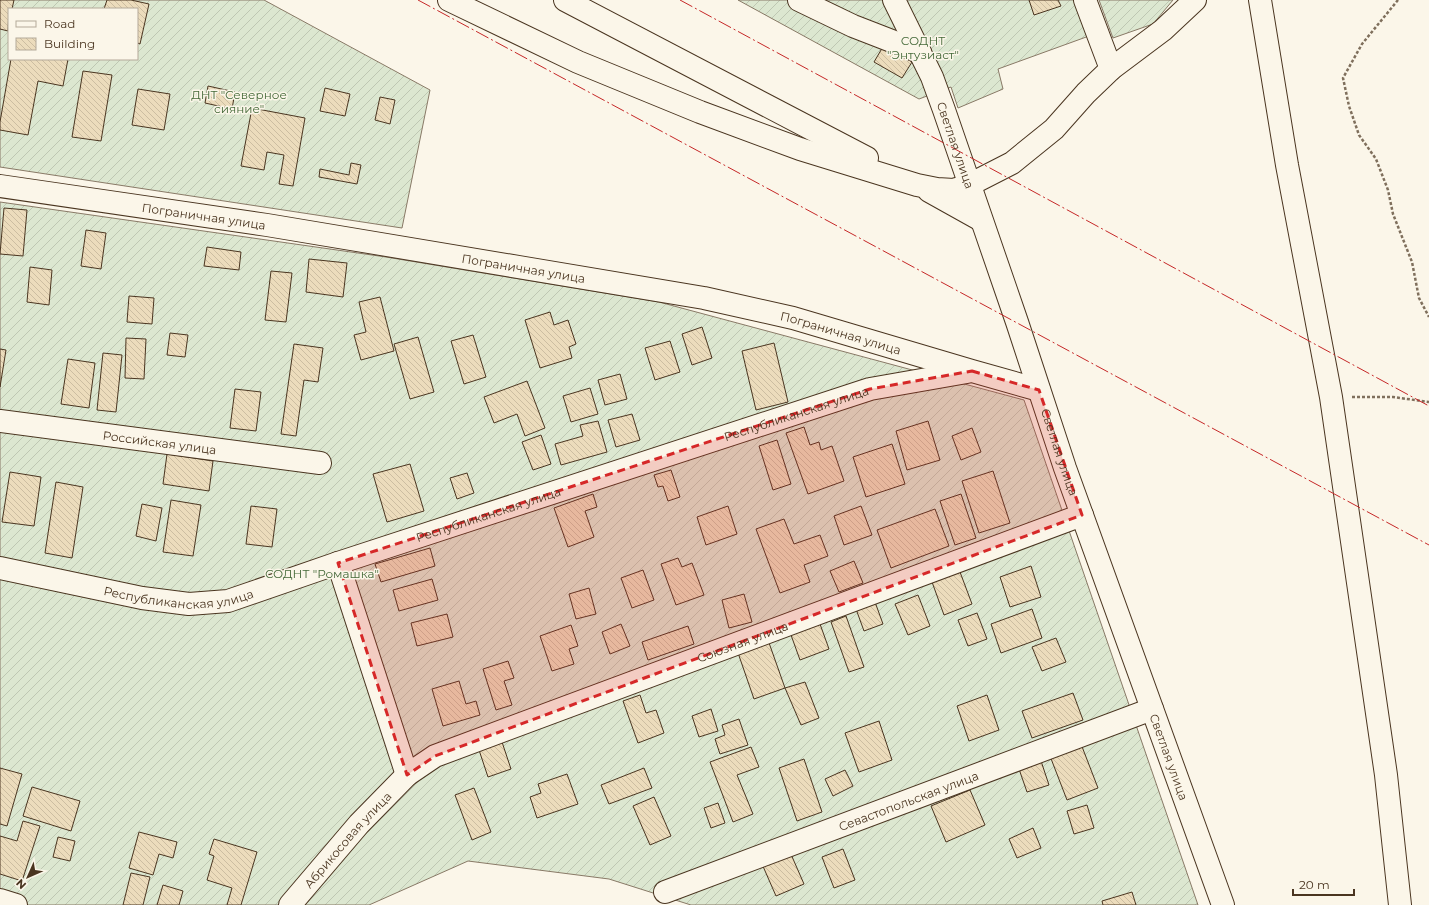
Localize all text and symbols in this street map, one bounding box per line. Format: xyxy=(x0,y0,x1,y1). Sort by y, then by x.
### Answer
legend xyxy=(8,8,138,60)
text: Road xyxy=(44,16,75,31)
park label: СОДНТ "Энтузиаст" xyxy=(887,33,959,62)
text: Building xyxy=(44,36,95,51)
park label: ДНТ "Северное сияние" xyxy=(191,87,287,116)
street label: Светлая улица xyxy=(934,100,978,190)
street label: Пограничная улица xyxy=(141,199,267,232)
street label: Пограничная улица xyxy=(461,250,587,286)
street label: Пограничная улица xyxy=(779,308,903,357)
street label: Республиканская улица xyxy=(722,382,870,444)
street label: Светлая улица xyxy=(1038,406,1082,497)
street label: Российская улица xyxy=(102,427,217,457)
street label: Республиканская улица xyxy=(414,483,562,545)
park label: СОДНТ "Ромашка" xyxy=(265,566,379,581)
street label: Республиканская улица xyxy=(102,583,255,612)
street label: Союзная улица xyxy=(695,618,790,665)
street label: Светлая улица xyxy=(1147,712,1192,802)
street label: Севастопольская улица xyxy=(836,767,980,834)
street label: Абрикосовая улица xyxy=(300,788,394,891)
north arrow xyxy=(8,857,48,897)
scale bar xyxy=(1293,871,1354,897)
text: N xyxy=(13,876,29,892)
text: 20 m xyxy=(1299,877,1330,892)

